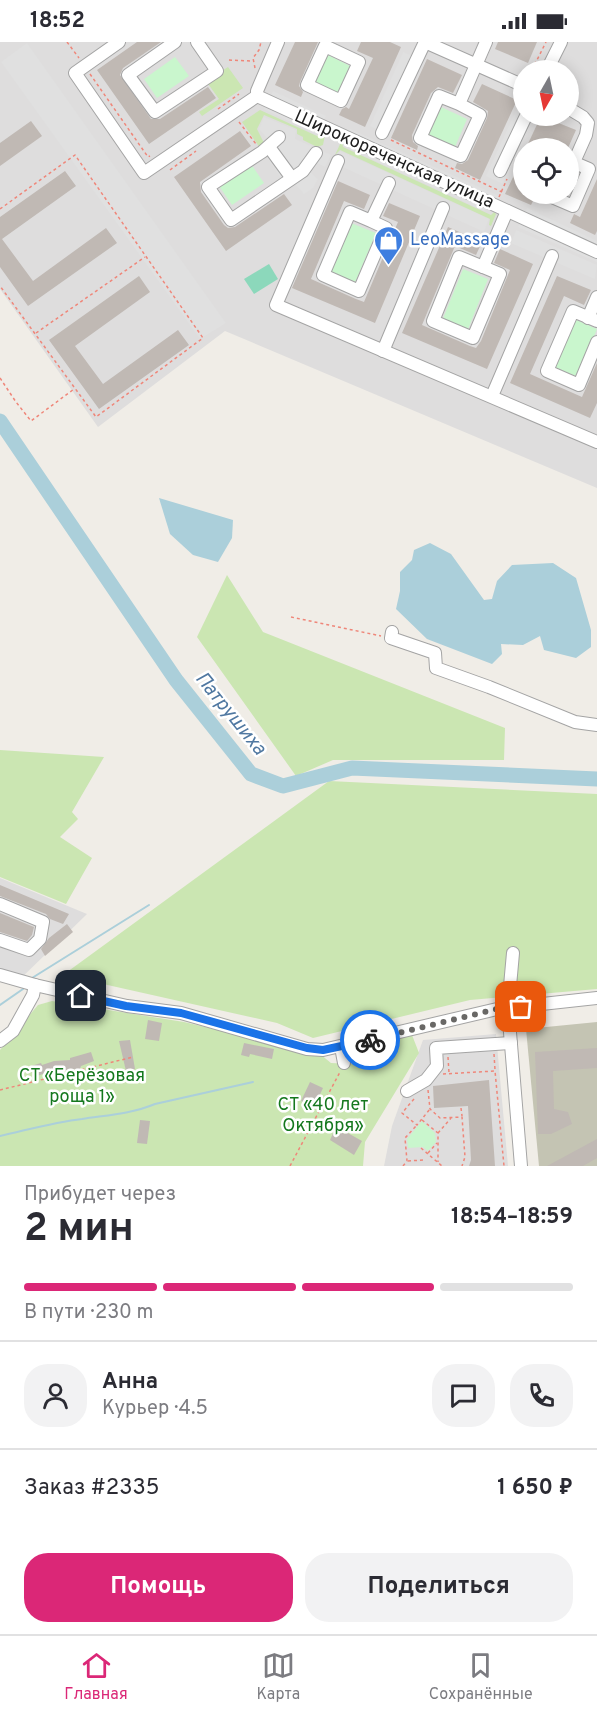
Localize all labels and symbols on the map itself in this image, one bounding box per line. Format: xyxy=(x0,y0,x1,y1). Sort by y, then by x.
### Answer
north arrow xyxy=(513,60,579,126)
street label: Широкореченская улица xyxy=(290,105,498,215)
shop icon: LeoMassage xyxy=(373,224,405,266)
place label: LeoMassage xyxy=(410,229,510,252)
water label: Патрушиха xyxy=(188,667,272,762)
pin xyxy=(55,970,106,1021)
pin xyxy=(495,981,546,1032)
courier xyxy=(340,1010,400,1070)
park label: СТ «Берёзовая роща 1» xyxy=(19,1065,145,1109)
park label: СТ «40 лет Октября» xyxy=(278,1094,368,1138)

